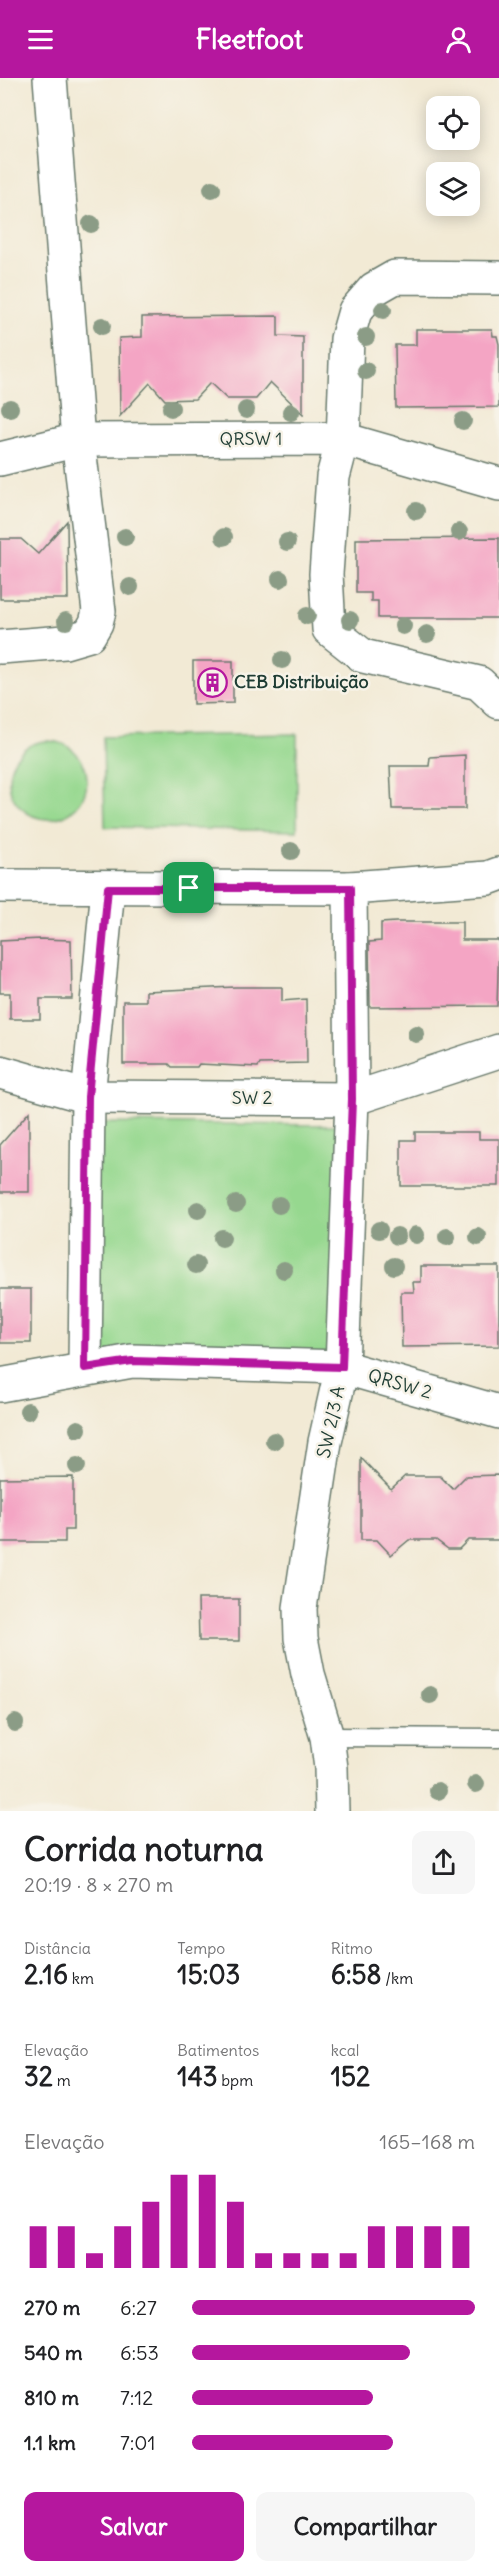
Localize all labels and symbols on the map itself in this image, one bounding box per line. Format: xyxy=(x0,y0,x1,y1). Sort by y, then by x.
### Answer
street label: QRSW 1 xyxy=(220,427,282,450)
building icon: CEB Distribuição xyxy=(197,666,229,698)
place label: CEB Distribuição xyxy=(234,670,369,693)
pin xyxy=(163,862,214,913)
street label: SW 2 xyxy=(232,1086,272,1109)
street label: QRSW 2 xyxy=(365,1363,435,1404)
street label: SW 2/3 A xyxy=(312,1384,349,1460)

